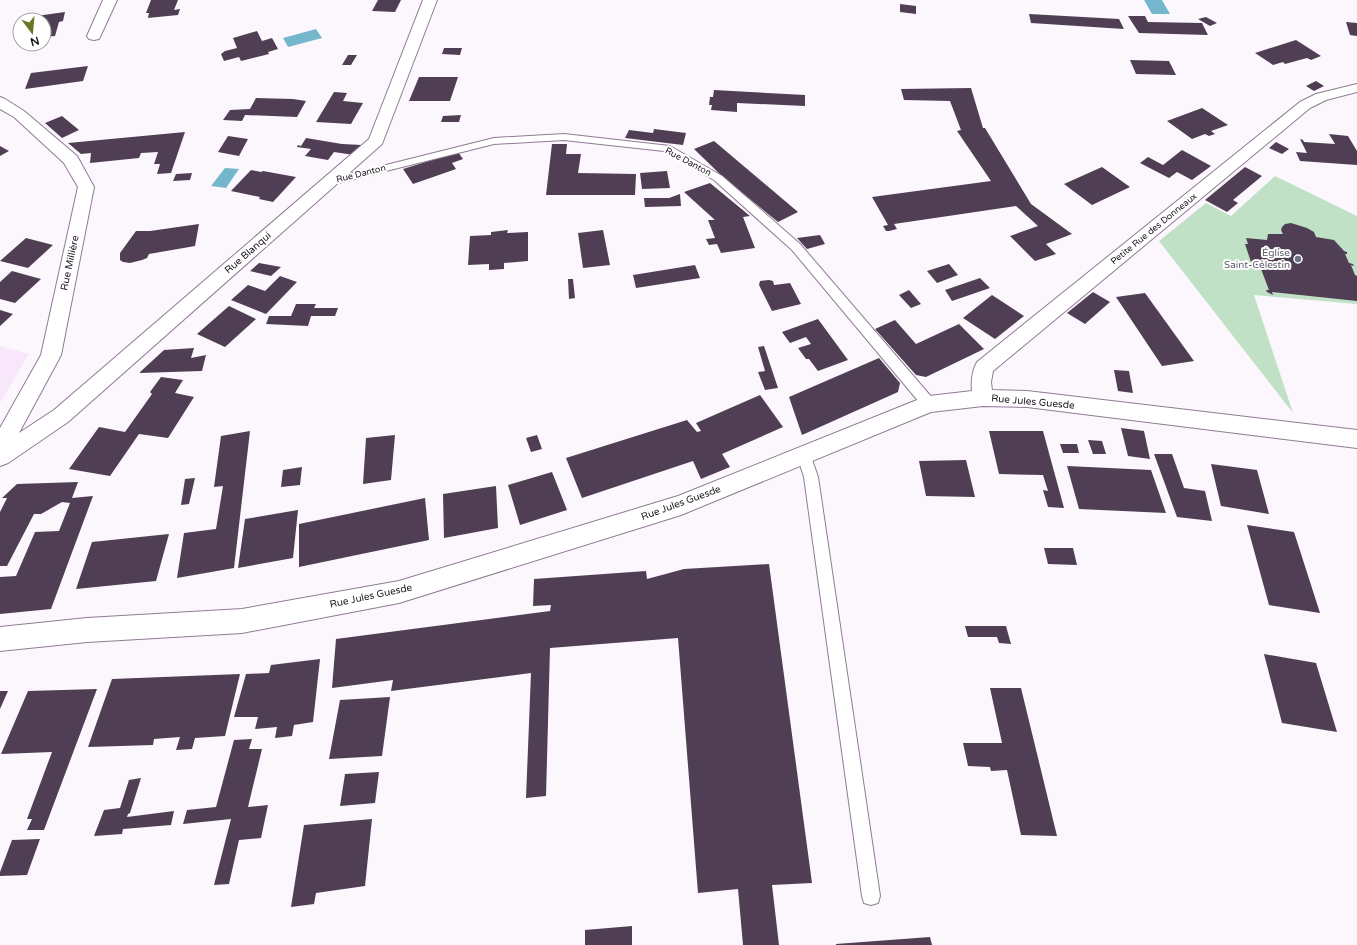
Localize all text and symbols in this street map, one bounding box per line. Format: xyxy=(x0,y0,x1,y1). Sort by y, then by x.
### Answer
north arrow xyxy=(12,12,52,52)
text: N xyxy=(29,34,41,49)
street label: Rue Danton xyxy=(663,145,713,179)
street label: Rue Danton xyxy=(335,163,387,185)
street label: Petite Rue des Donneaux xyxy=(1109,191,1199,267)
street label: Rue Blanqui xyxy=(222,230,274,276)
street label: Rue Millière xyxy=(58,234,82,292)
place label: Église Saint-Célestin xyxy=(1224,247,1290,271)
marker: Église Saint-Célestin xyxy=(1293,254,1303,264)
street label: Rue Jules Guesde xyxy=(991,392,1076,412)
street label: Rue Jules Guesde xyxy=(640,483,723,523)
street label: Rue Jules Guesde xyxy=(329,581,414,611)

